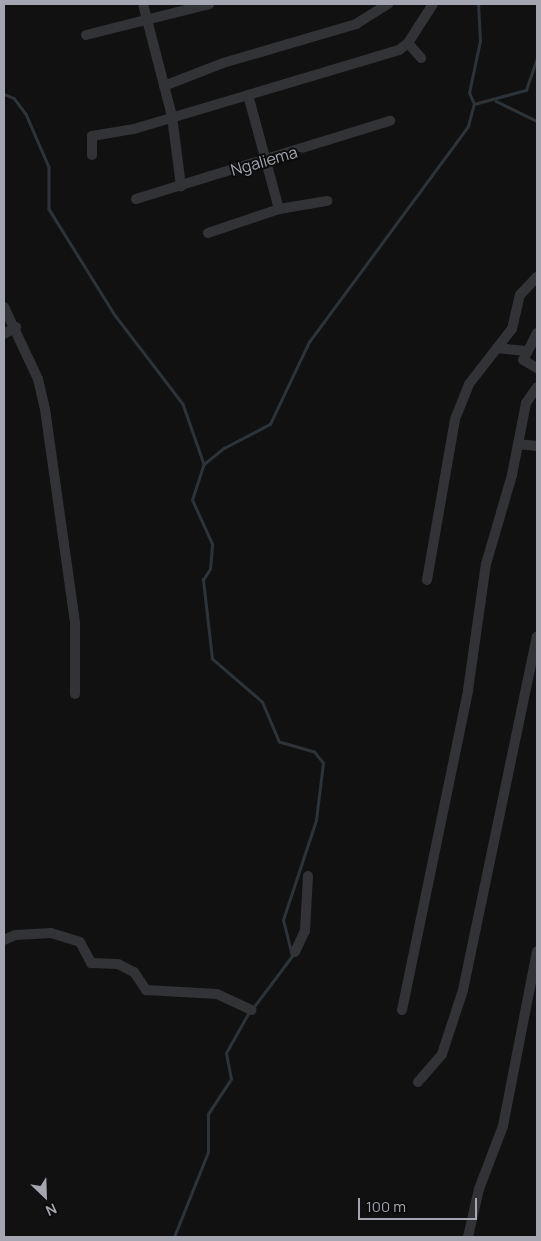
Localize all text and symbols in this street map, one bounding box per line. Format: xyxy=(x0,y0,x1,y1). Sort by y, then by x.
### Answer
street label: Ngaliema xyxy=(229,142,299,180)
north arrow xyxy=(20,1171,70,1221)
scale bar xyxy=(361,1188,480,1220)
text: 100 m xyxy=(366,1196,406,1217)
text: N xyxy=(43,1199,60,1221)

